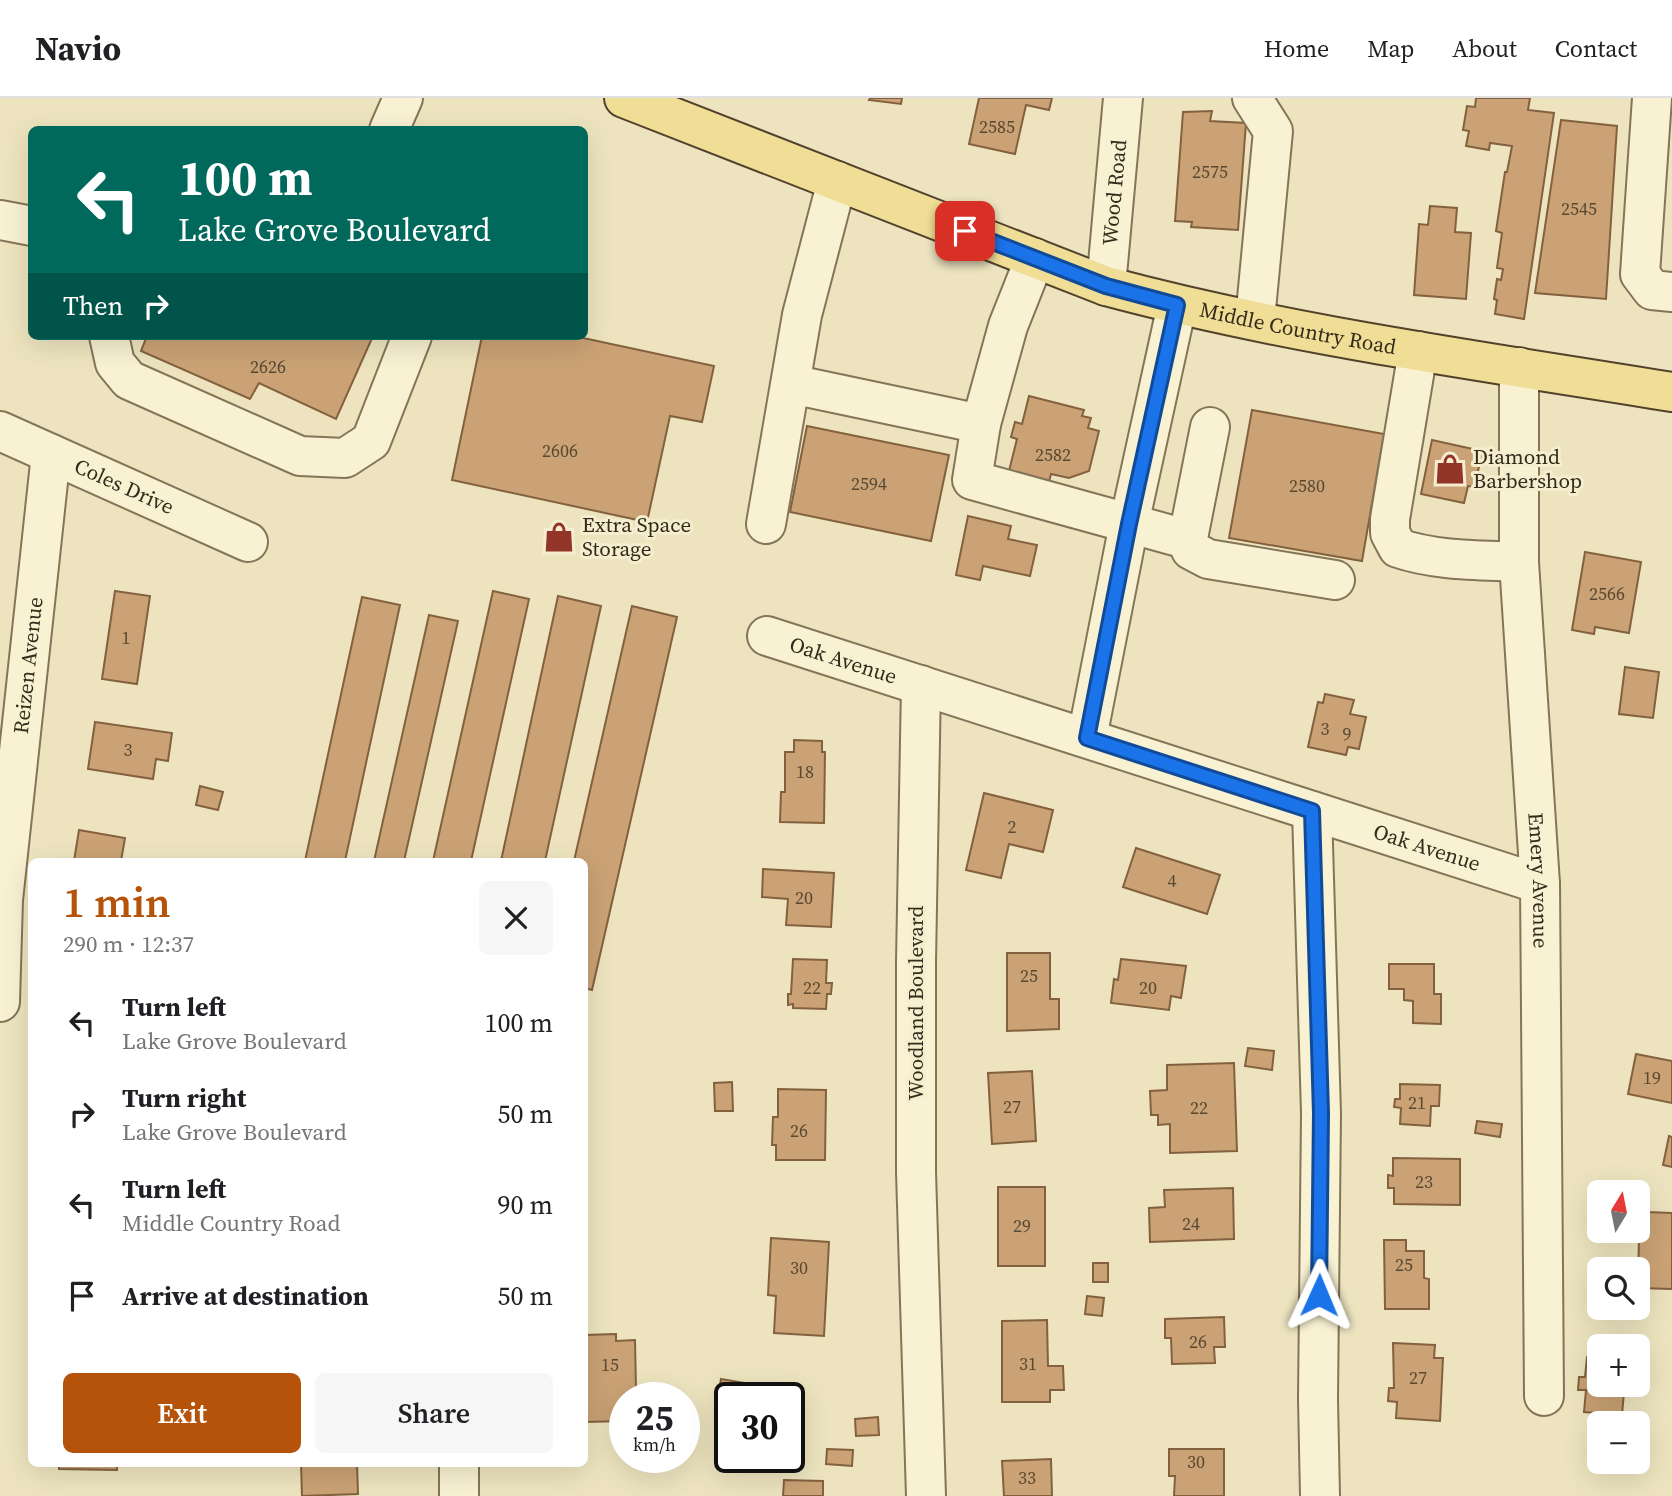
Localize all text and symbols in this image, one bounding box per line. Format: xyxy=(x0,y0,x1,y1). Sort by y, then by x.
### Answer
text: Navio xyxy=(35,26,121,71)
text: Home xyxy=(1264,32,1329,65)
text: Map xyxy=(1367,32,1414,65)
text: About xyxy=(1452,32,1517,65)
text: Contact xyxy=(1555,32,1637,65)
house number: 2585 xyxy=(979,114,1015,139)
street label: Wood Road xyxy=(1095,138,1133,247)
text: 100 m xyxy=(178,144,313,211)
icon: left xyxy=(63,154,154,245)
house number: 2575 xyxy=(1192,159,1228,184)
house number: 2545 xyxy=(1561,196,1597,221)
pin xyxy=(935,201,995,261)
text: Lake Grove Boulevard xyxy=(178,208,491,252)
icon: arrive xyxy=(946,212,984,250)
icon: right xyxy=(137,287,175,325)
text: Then xyxy=(63,288,123,324)
street label: Middle Country Road xyxy=(1197,295,1399,361)
house number: 2626 xyxy=(250,354,286,379)
house number: 2606 xyxy=(542,438,578,463)
house number: 2582 xyxy=(1035,442,1071,467)
place label: Diamond Barbershop xyxy=(1473,442,1582,495)
street label: Coles Drive xyxy=(70,451,179,521)
shop icon: Diamond Barbershop xyxy=(1433,452,1467,486)
house number: 2594 xyxy=(851,471,887,496)
house number: 2580 xyxy=(1289,473,1325,498)
place label: Extra Space Storage xyxy=(582,510,691,563)
shop icon: Extra Space Storage xyxy=(542,520,576,554)
house number: 2566 xyxy=(1589,581,1625,606)
street label: Reizen Avenue xyxy=(6,596,50,735)
house number: 1 xyxy=(122,625,131,650)
street label: Oak Avenue xyxy=(786,629,901,691)
house number: 3 xyxy=(1321,716,1330,741)
house number: 9 xyxy=(1343,721,1352,746)
house number: 3 xyxy=(124,737,133,762)
house number: 18 xyxy=(796,759,814,784)
street label: Emery Avenue xyxy=(1521,811,1556,948)
house number: 2 xyxy=(1008,814,1017,839)
street label: Oak Avenue xyxy=(1370,816,1484,878)
house number: 4 xyxy=(1168,868,1177,893)
text: 1 min xyxy=(63,873,171,931)
button: close xyxy=(479,881,553,955)
house number: 20 xyxy=(795,885,813,910)
street label: Woodland Boulevard xyxy=(901,906,930,1100)
text: 290 m · 12:37 xyxy=(63,928,194,960)
house number: 25 xyxy=(1020,963,1038,988)
house number: 22 xyxy=(803,975,821,1000)
house number: 20 xyxy=(1139,975,1157,1000)
text: Turn left xyxy=(122,989,226,1025)
icon: left xyxy=(63,1004,101,1042)
text: 100 m xyxy=(485,1005,553,1041)
text: Lake Grove Boulevard xyxy=(122,1025,347,1057)
house number: 19 xyxy=(1643,1065,1661,1090)
text: Turn right xyxy=(122,1080,246,1116)
house number: 21 xyxy=(1408,1090,1426,1115)
house number: 27 xyxy=(1003,1094,1021,1119)
icon: right xyxy=(63,1095,101,1133)
house number: 22 xyxy=(1190,1095,1208,1120)
text: 50 m xyxy=(498,1096,553,1132)
text: Lake Grove Boulevard xyxy=(122,1116,347,1148)
house number: 26 xyxy=(790,1118,808,1143)
house number: 23 xyxy=(1415,1169,1433,1194)
text: Turn left xyxy=(122,1171,226,1207)
north arrow xyxy=(1587,1180,1650,1242)
map controls xyxy=(1587,1180,1650,1474)
icon: left xyxy=(63,1186,101,1224)
text: 90 m xyxy=(498,1187,553,1223)
text: Middle Country Road xyxy=(122,1207,340,1239)
house number: 24 xyxy=(1182,1211,1200,1236)
house number: 29 xyxy=(1013,1213,1031,1238)
house number: 25 xyxy=(1395,1252,1413,1277)
house number: 30 xyxy=(790,1255,808,1280)
button: search xyxy=(1587,1257,1650,1320)
position arrow xyxy=(1282,1258,1356,1332)
icon: arrive xyxy=(63,1277,101,1315)
text: Arrive at destination xyxy=(122,1278,369,1314)
text: 50 m xyxy=(498,1278,553,1314)
house number: 26 xyxy=(1189,1329,1207,1354)
button: + xyxy=(1587,1334,1650,1397)
house number: 31 xyxy=(1019,1351,1037,1376)
house number: 15 xyxy=(601,1352,619,1377)
house number: 27 xyxy=(1409,1365,1427,1390)
button: Exit xyxy=(63,1373,301,1453)
button: Share xyxy=(315,1373,553,1453)
speed limit sign: 30 xyxy=(714,1382,805,1473)
text: 25 xyxy=(636,1394,673,1442)
button: − xyxy=(1587,1411,1650,1474)
text: km/h xyxy=(633,1432,676,1457)
house number: 30 xyxy=(1187,1449,1205,1474)
house number: 33 xyxy=(1018,1465,1036,1490)

